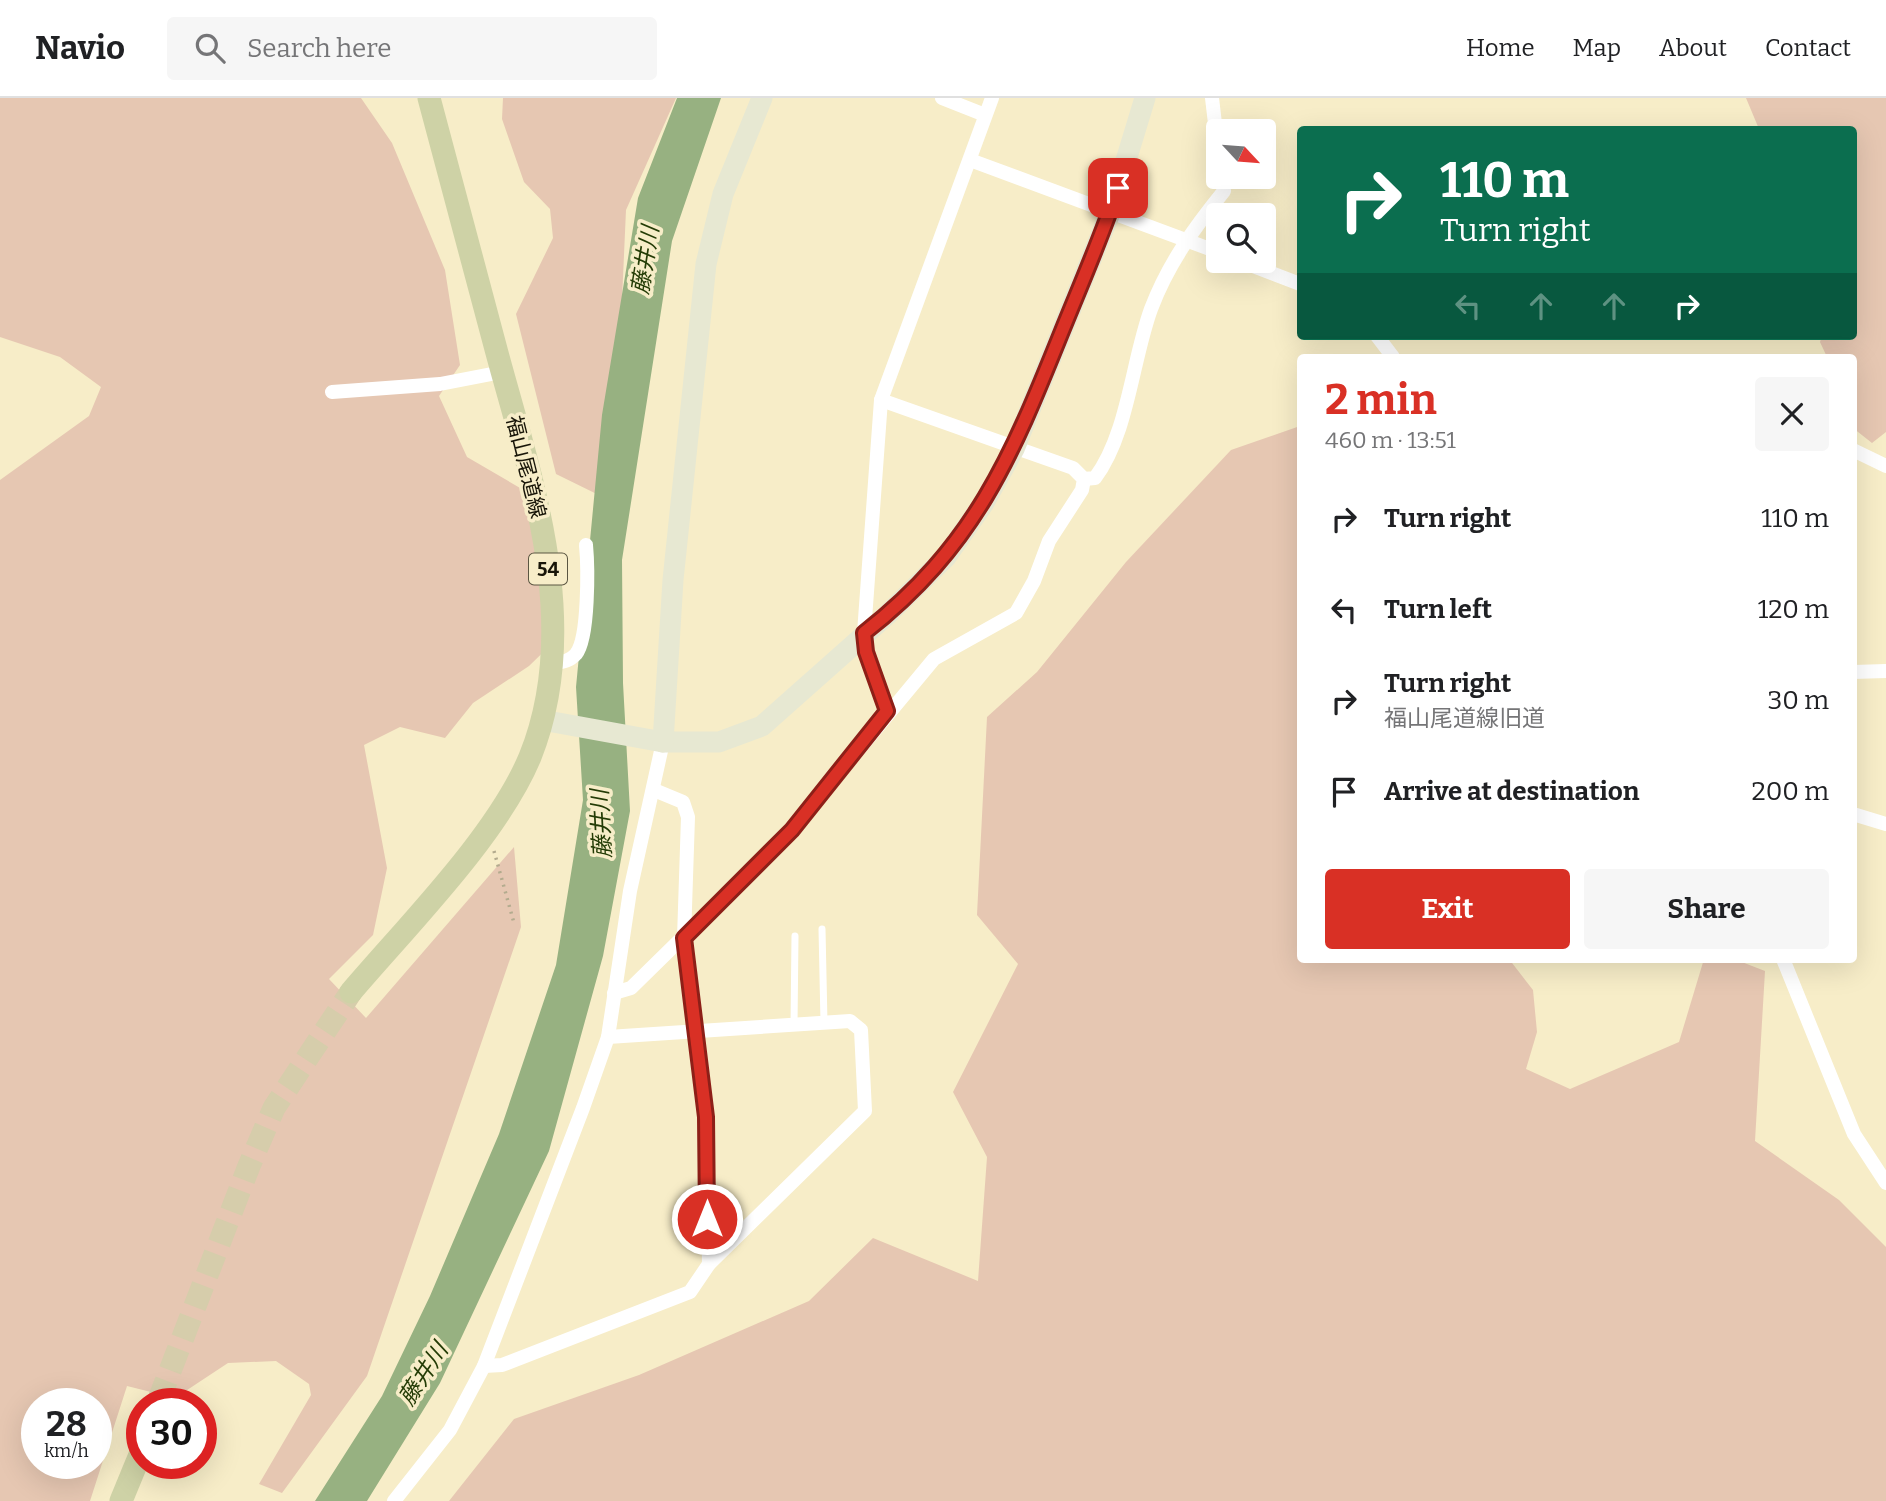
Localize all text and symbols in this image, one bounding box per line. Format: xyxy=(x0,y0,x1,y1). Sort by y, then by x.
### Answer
search box xyxy=(167,17,657,80)
text: Navio xyxy=(35,28,125,68)
icon: search xyxy=(191,29,229,67)
text: Search here xyxy=(247,33,391,64)
text: Home xyxy=(1466,34,1535,62)
text: Map xyxy=(1573,34,1621,62)
text: About xyxy=(1659,34,1727,62)
text: Contact xyxy=(1765,34,1851,62)
north arrow xyxy=(1206,119,1276,189)
map controls xyxy=(1206,119,1276,273)
text: 110 m xyxy=(1440,151,1569,210)
icon: right xyxy=(1325,154,1416,245)
pin xyxy=(1088,158,1148,218)
icon: arrive xyxy=(1099,169,1137,207)
button: search xyxy=(1206,203,1276,273)
text: Turn right xyxy=(1440,211,1591,249)
water label: 藤井川 xyxy=(626,221,665,296)
icon: left xyxy=(1449,287,1487,325)
icon: ahead xyxy=(1522,287,1560,325)
icon: ahead xyxy=(1595,287,1633,325)
icon: right xyxy=(1668,287,1706,325)
text: 2 min xyxy=(1325,375,1437,425)
button: close xyxy=(1755,377,1829,451)
street label: 福山尾道線 xyxy=(501,413,551,521)
text: 460 m · 13:51 xyxy=(1325,426,1456,454)
icon: right xyxy=(1325,500,1363,538)
text: Turn right xyxy=(1384,503,1511,534)
text: 110 m xyxy=(1761,503,1829,534)
road number: 54 xyxy=(529,554,567,584)
icon: left xyxy=(1325,591,1363,629)
text: Turn left xyxy=(1384,594,1492,625)
text: 120 m xyxy=(1758,594,1829,625)
text: Turn right xyxy=(1384,668,1511,699)
icon: right xyxy=(1325,682,1363,720)
text: 30 m xyxy=(1768,685,1829,716)
text: 福山尾道線旧道 xyxy=(1384,704,1545,732)
icon: arrive xyxy=(1325,773,1363,811)
text: Arrive at destination xyxy=(1384,776,1639,807)
text: 200 m xyxy=(1752,776,1829,807)
water label: 藤井川 xyxy=(585,786,617,859)
button: Exit xyxy=(1325,869,1570,949)
button: Share xyxy=(1584,869,1829,949)
position arrow xyxy=(670,1182,744,1256)
water label: 藤井川 xyxy=(392,1335,455,1411)
speed limit sign: 30 xyxy=(126,1388,217,1479)
text: 28 xyxy=(46,1403,87,1445)
text: km/h xyxy=(44,1440,89,1462)

